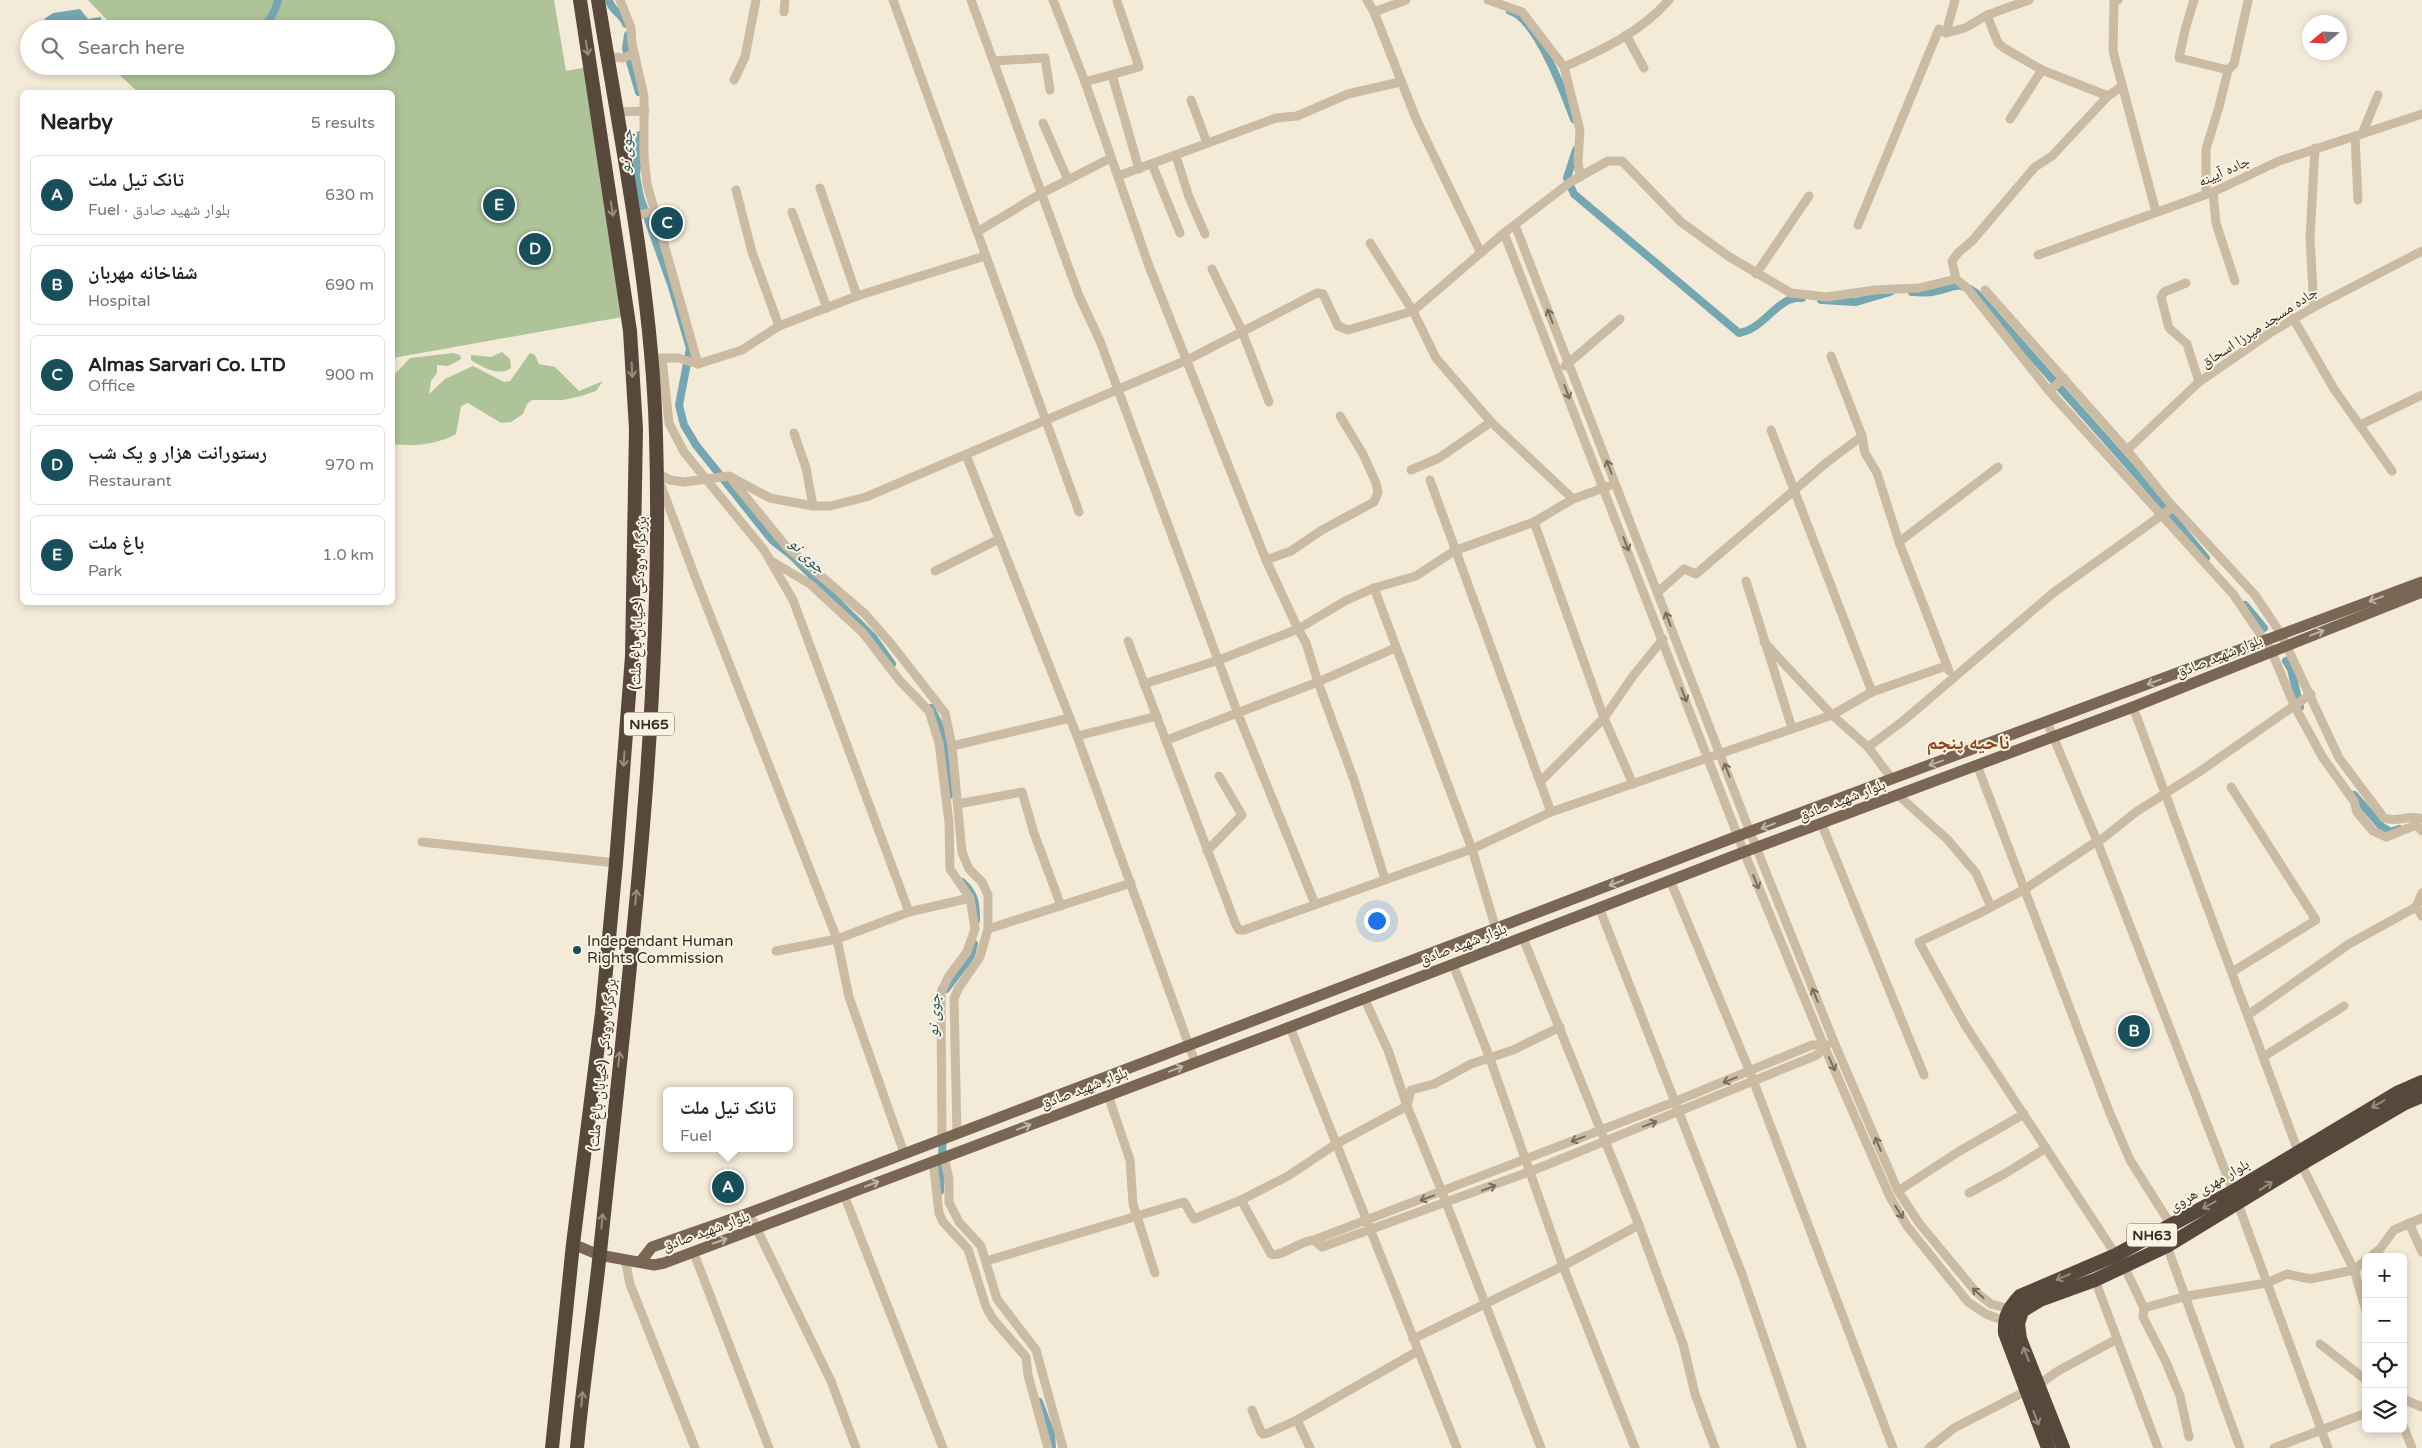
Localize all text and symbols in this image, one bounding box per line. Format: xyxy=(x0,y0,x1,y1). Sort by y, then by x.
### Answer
north arrow xyxy=(2302,15,2347,60)
search box xyxy=(20,20,395,75)
icon: search xyxy=(38,34,66,62)
text: Search here xyxy=(78,37,185,59)
one-way arrow xyxy=(583,40,593,56)
text: Nearby xyxy=(40,110,113,135)
text: 5 results xyxy=(311,113,375,133)
water label: جوی نو xyxy=(614,128,638,175)
street label: جاده آیینه xyxy=(2195,151,2253,190)
text: تانک تیل ملت xyxy=(88,169,184,191)
text: A xyxy=(51,185,63,205)
text: 630 m xyxy=(325,185,374,205)
pin: E xyxy=(483,186,515,224)
text: Fuel · بلوار شهید صادق xyxy=(88,200,230,220)
one-way arrow xyxy=(607,200,617,216)
pin: C xyxy=(651,204,683,242)
pin: D xyxy=(519,230,551,268)
text: شفاخانه مهربان xyxy=(88,262,198,284)
text: B xyxy=(51,275,63,295)
text: 690 m xyxy=(325,275,374,295)
street label: جاده مسجد ميرزا اسحاق xyxy=(2197,282,2322,372)
text: Hospital xyxy=(88,291,150,311)
one-way arrow xyxy=(1545,309,1554,324)
text: Almas Sarvari Co. LTD xyxy=(88,354,286,376)
one-way arrow xyxy=(628,362,637,378)
text: C xyxy=(51,365,63,385)
text: 900 m xyxy=(325,365,374,385)
text: Office xyxy=(88,376,135,396)
one-way arrow xyxy=(1563,384,1572,399)
text: رستورانت هزار و یک شب xyxy=(88,442,267,464)
text: D xyxy=(51,455,63,475)
text: 970 m xyxy=(325,455,374,475)
one-way arrow xyxy=(1604,460,1613,475)
text: Restaurant xyxy=(88,471,172,491)
street label: بزرگراه رودکی (خیابان باغ ملت) xyxy=(626,516,651,690)
text: باغ ملت xyxy=(88,532,144,554)
water label: جوی نو xyxy=(784,533,831,579)
one-way arrow xyxy=(1622,536,1631,551)
text: E xyxy=(52,545,62,565)
text: 1.0 km xyxy=(322,545,374,565)
text: Park xyxy=(88,561,122,581)
one-way arrow xyxy=(2369,595,2385,604)
one-way arrow xyxy=(1663,611,1672,627)
one-way arrow xyxy=(2309,628,2324,637)
street label: بلوار شهید صادق xyxy=(2173,631,2265,682)
one-way arrow xyxy=(2147,678,2163,687)
one-way arrow xyxy=(1680,687,1689,703)
road number: NH65 xyxy=(624,712,674,736)
district label: ناحیه پنجم xyxy=(1927,731,2009,756)
one-way arrow xyxy=(619,751,629,767)
one-way arrow xyxy=(1929,759,1944,768)
one-way arrow xyxy=(1722,763,1731,778)
street label: بلوار شهید صادق xyxy=(1796,775,1888,826)
one-way arrow xyxy=(1761,821,1776,831)
one-way arrow xyxy=(1753,874,1762,889)
one-way arrow xyxy=(1609,879,1624,888)
one-way arrow xyxy=(631,890,641,906)
your location xyxy=(1364,908,1390,934)
street label: بلوار شهید صادق xyxy=(1417,919,1509,970)
place label: Independant Human Rights Commission xyxy=(587,932,733,967)
marker: Independant Human Rights Commission xyxy=(571,944,583,956)
street label: بزرگراه رودکی (خیابان باغ ملت) xyxy=(584,978,621,1152)
one-way arrow xyxy=(1810,988,1820,1003)
water label: جوی نو xyxy=(923,992,945,1038)
pin: B xyxy=(2118,1012,2150,1050)
one-way arrow xyxy=(614,1051,624,1067)
one-way arrow xyxy=(1827,1056,1837,1071)
street label: بلوار شهید صادق xyxy=(1038,1063,1130,1114)
one-way arrow xyxy=(1168,1064,1183,1073)
one-way arrow xyxy=(1722,1076,1738,1085)
popup xyxy=(663,1087,793,1152)
text: تانک تیل ملت xyxy=(680,1097,776,1119)
one-way arrow xyxy=(2372,1099,2386,1109)
one-way arrow xyxy=(1642,1119,1658,1128)
one-way arrow xyxy=(1016,1122,1031,1131)
text: Fuel xyxy=(680,1126,712,1146)
one-way arrow xyxy=(1571,1135,1586,1144)
one-way arrow xyxy=(1873,1137,1882,1152)
street label: بلوار مهری هروی xyxy=(2166,1155,2253,1216)
pin: A xyxy=(712,1168,744,1206)
one-way arrow xyxy=(864,1179,880,1188)
one-way arrow xyxy=(2259,1181,2273,1191)
one-way arrow xyxy=(1480,1183,1496,1192)
one-way arrow xyxy=(1419,1194,1434,1203)
one-way arrow xyxy=(2202,1200,2216,1210)
one-way arrow xyxy=(1894,1204,1904,1218)
street label: بلوار شهید صادق xyxy=(660,1207,752,1256)
one-way arrow xyxy=(598,1213,607,1229)
road number: NH63 xyxy=(2127,1224,2177,1246)
one-way arrow xyxy=(712,1236,727,1245)
map controls xyxy=(2362,1253,2407,1433)
button: + xyxy=(2362,1253,2407,1298)
one-way arrow xyxy=(2056,1273,2071,1283)
one-way arrow xyxy=(1971,1287,1984,1298)
button: − xyxy=(2362,1298,2407,1343)
button: locate xyxy=(2362,1343,2407,1388)
one-way arrow xyxy=(2020,1347,2030,1362)
button: layers xyxy=(2362,1388,2407,1433)
one-way arrow xyxy=(577,1392,586,1408)
one-way arrow xyxy=(2032,1410,2042,1425)

